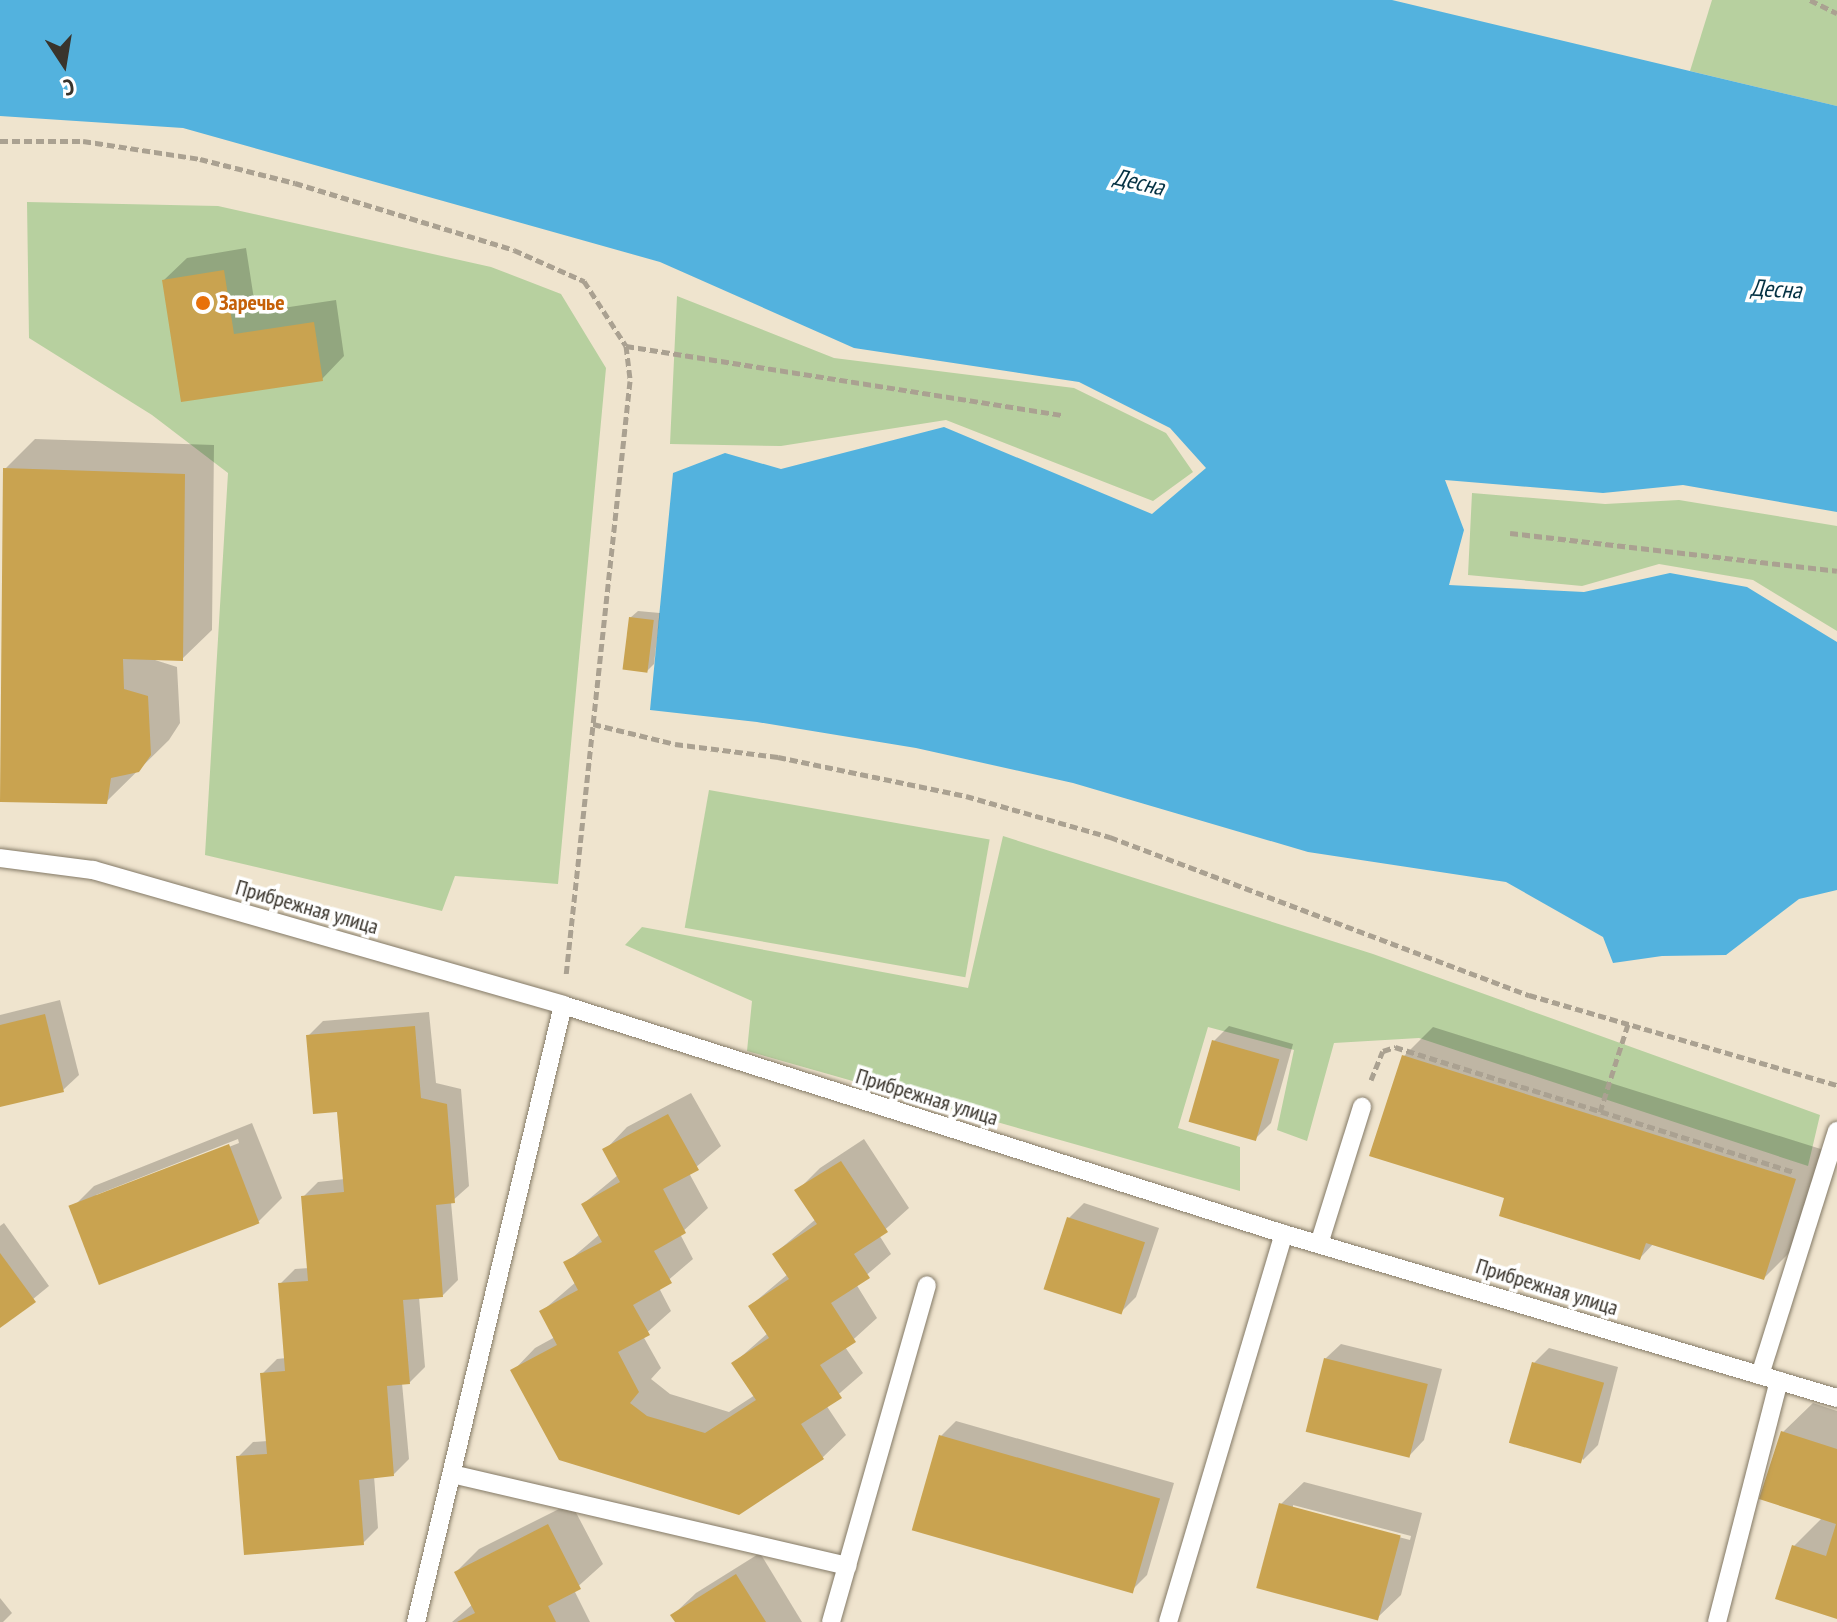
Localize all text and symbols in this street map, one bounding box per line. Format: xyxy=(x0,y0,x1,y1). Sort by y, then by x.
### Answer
north arrow xyxy=(24,24,104,104)
text: С xyxy=(61,73,77,102)
water label: Десна xyxy=(1111,162,1167,202)
water label: Десна xyxy=(1750,273,1802,305)
place label: Заречье xyxy=(219,290,285,316)
marker: Заречье xyxy=(194,294,212,312)
street label: Прибрежная улица xyxy=(233,874,381,940)
street label: Прибрежная улица xyxy=(853,1063,1001,1131)
street label: Прибрежная улица xyxy=(1473,1253,1621,1321)

